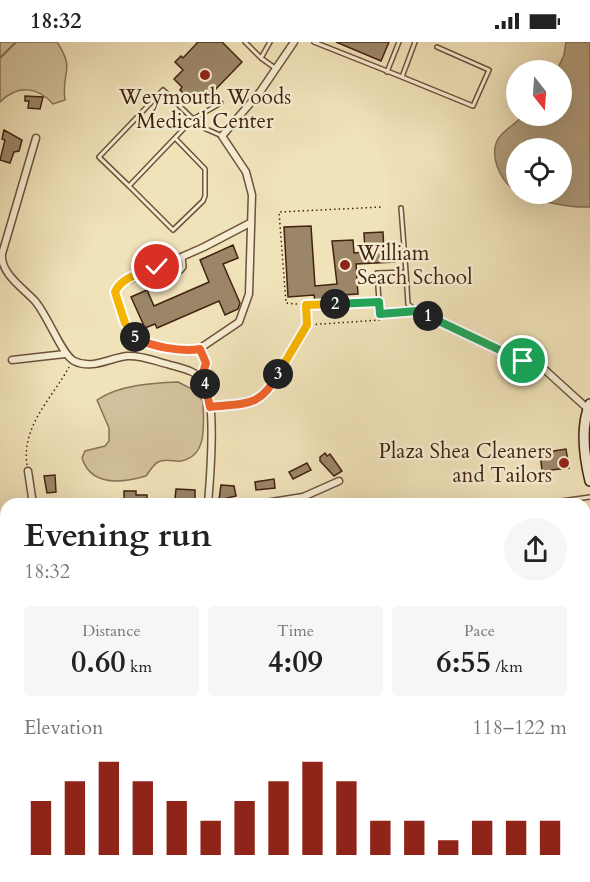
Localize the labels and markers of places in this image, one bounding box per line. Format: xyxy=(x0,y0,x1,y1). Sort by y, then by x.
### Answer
marker: Weymouth Woods Medical Center xyxy=(198,68,212,82)
place label: Weymouth Woods Medical Center xyxy=(118,83,291,136)
place label: William Seach School xyxy=(356,239,473,292)
pin xyxy=(131,241,182,292)
marker: William Seach School xyxy=(338,258,352,272)
pin: 2 xyxy=(320,289,350,319)
pin: 1 xyxy=(413,301,443,331)
pin: 5 xyxy=(120,322,150,352)
pin xyxy=(497,335,548,386)
pin: 3 xyxy=(263,359,293,389)
pin: 4 xyxy=(190,369,220,399)
place label: Plaza Shea Cleaners and Tailors xyxy=(379,437,552,490)
marker: Plaza Shea Cleaners and Tailors xyxy=(557,456,571,470)

